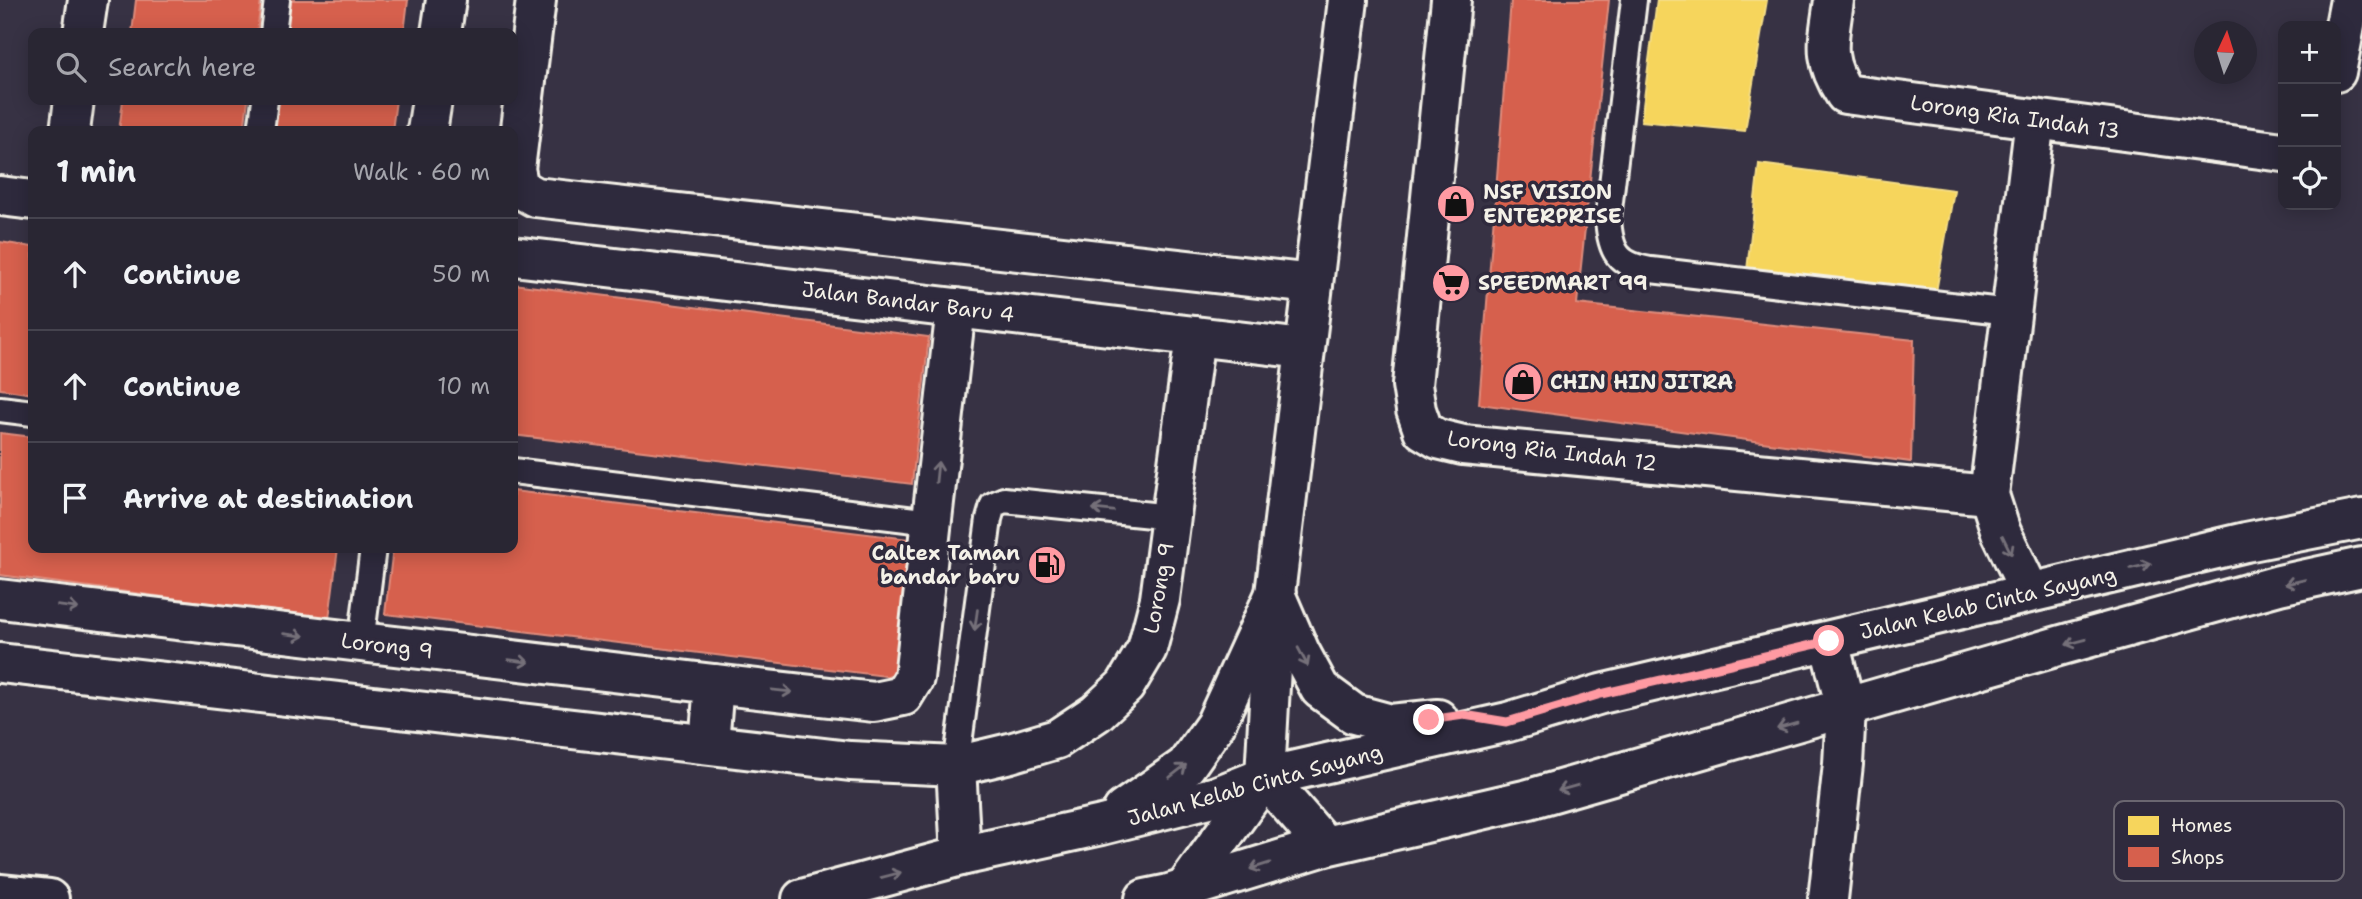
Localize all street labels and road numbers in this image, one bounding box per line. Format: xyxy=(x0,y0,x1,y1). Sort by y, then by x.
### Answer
street label: Lorong Ria Indah 13 xyxy=(1909,88,2121,146)
street label: Jalan Bandar Baru 4 xyxy=(800,275,1016,329)
street label: Lorong Ria Indah 12 xyxy=(1446,424,1658,478)
street label: Lorong 9 xyxy=(1137,540,1181,636)
street label: Jalan Kelab Cinta Sayang xyxy=(1857,560,2119,646)
street label: Lorong 9 xyxy=(339,626,435,666)
street label: Jalan Kelab Cinta Sayang xyxy=(1125,737,1385,833)

